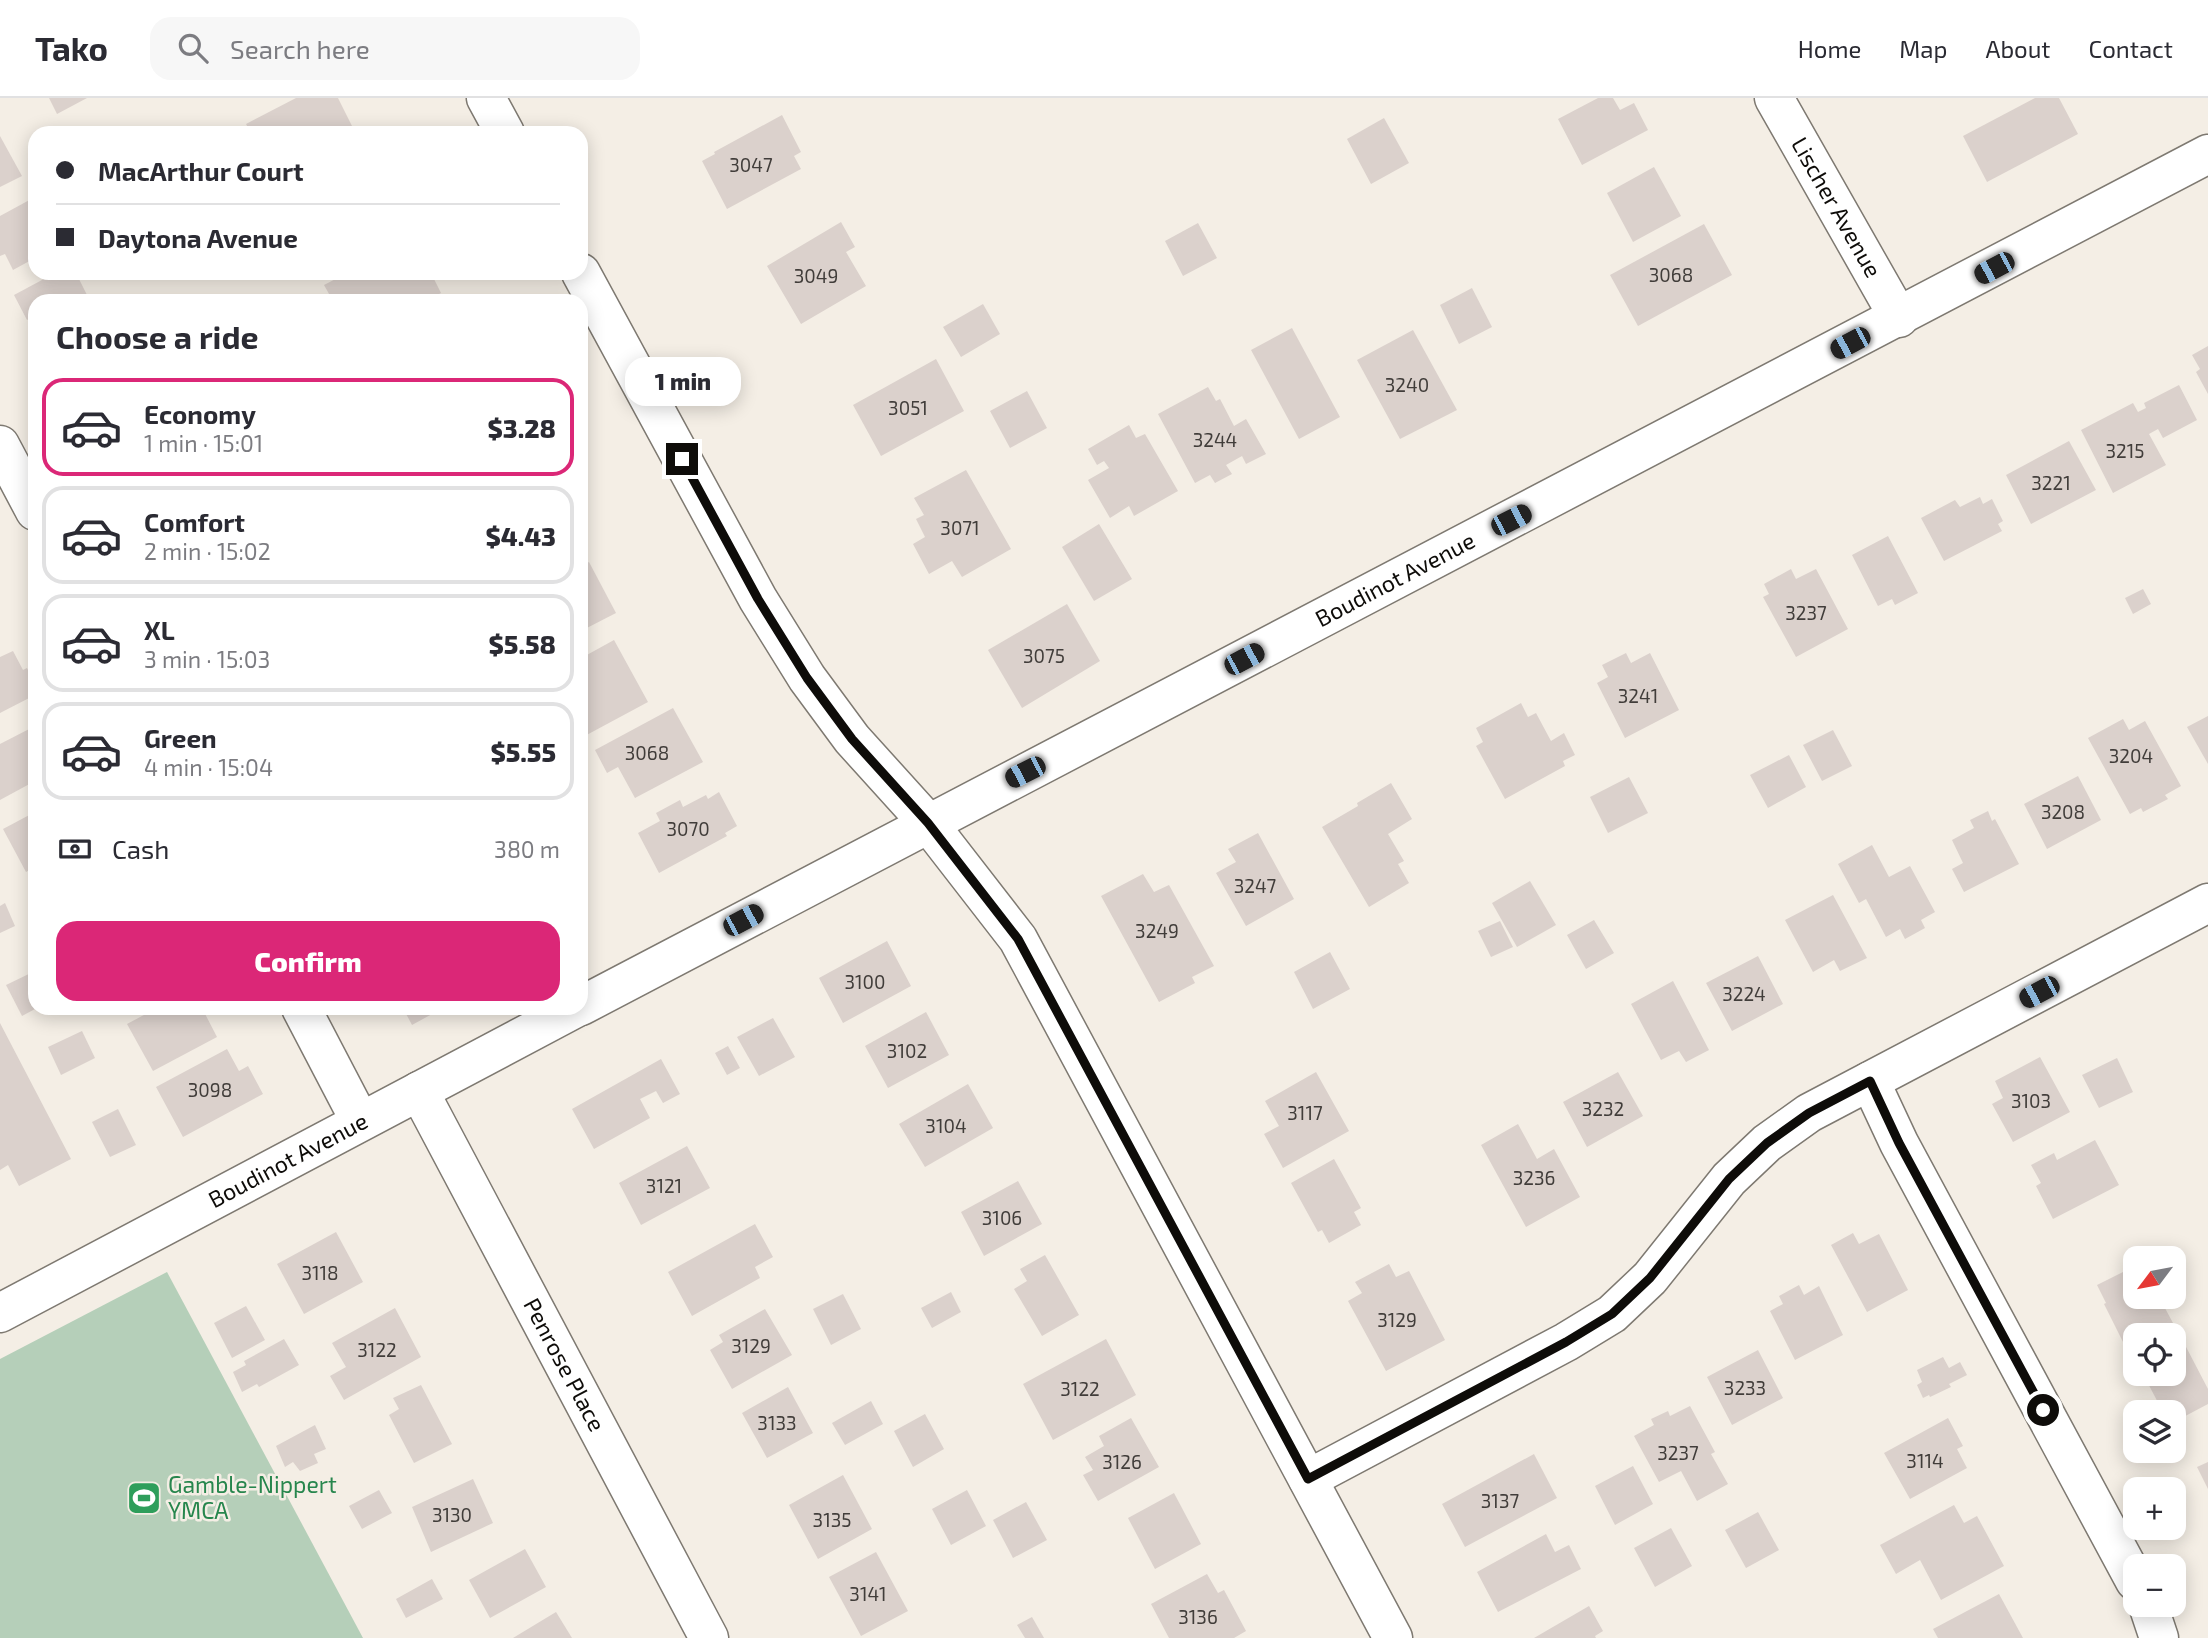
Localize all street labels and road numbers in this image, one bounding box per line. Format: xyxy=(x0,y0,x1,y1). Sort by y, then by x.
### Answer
street label: Lischer Avenue xyxy=(1786,132,1888,282)
street label: Boudinot Avenue xyxy=(1310,525,1479,632)
street label: Boudinot Avenue xyxy=(203,1106,372,1213)
street label: Penrose Place xyxy=(518,1293,612,1436)

